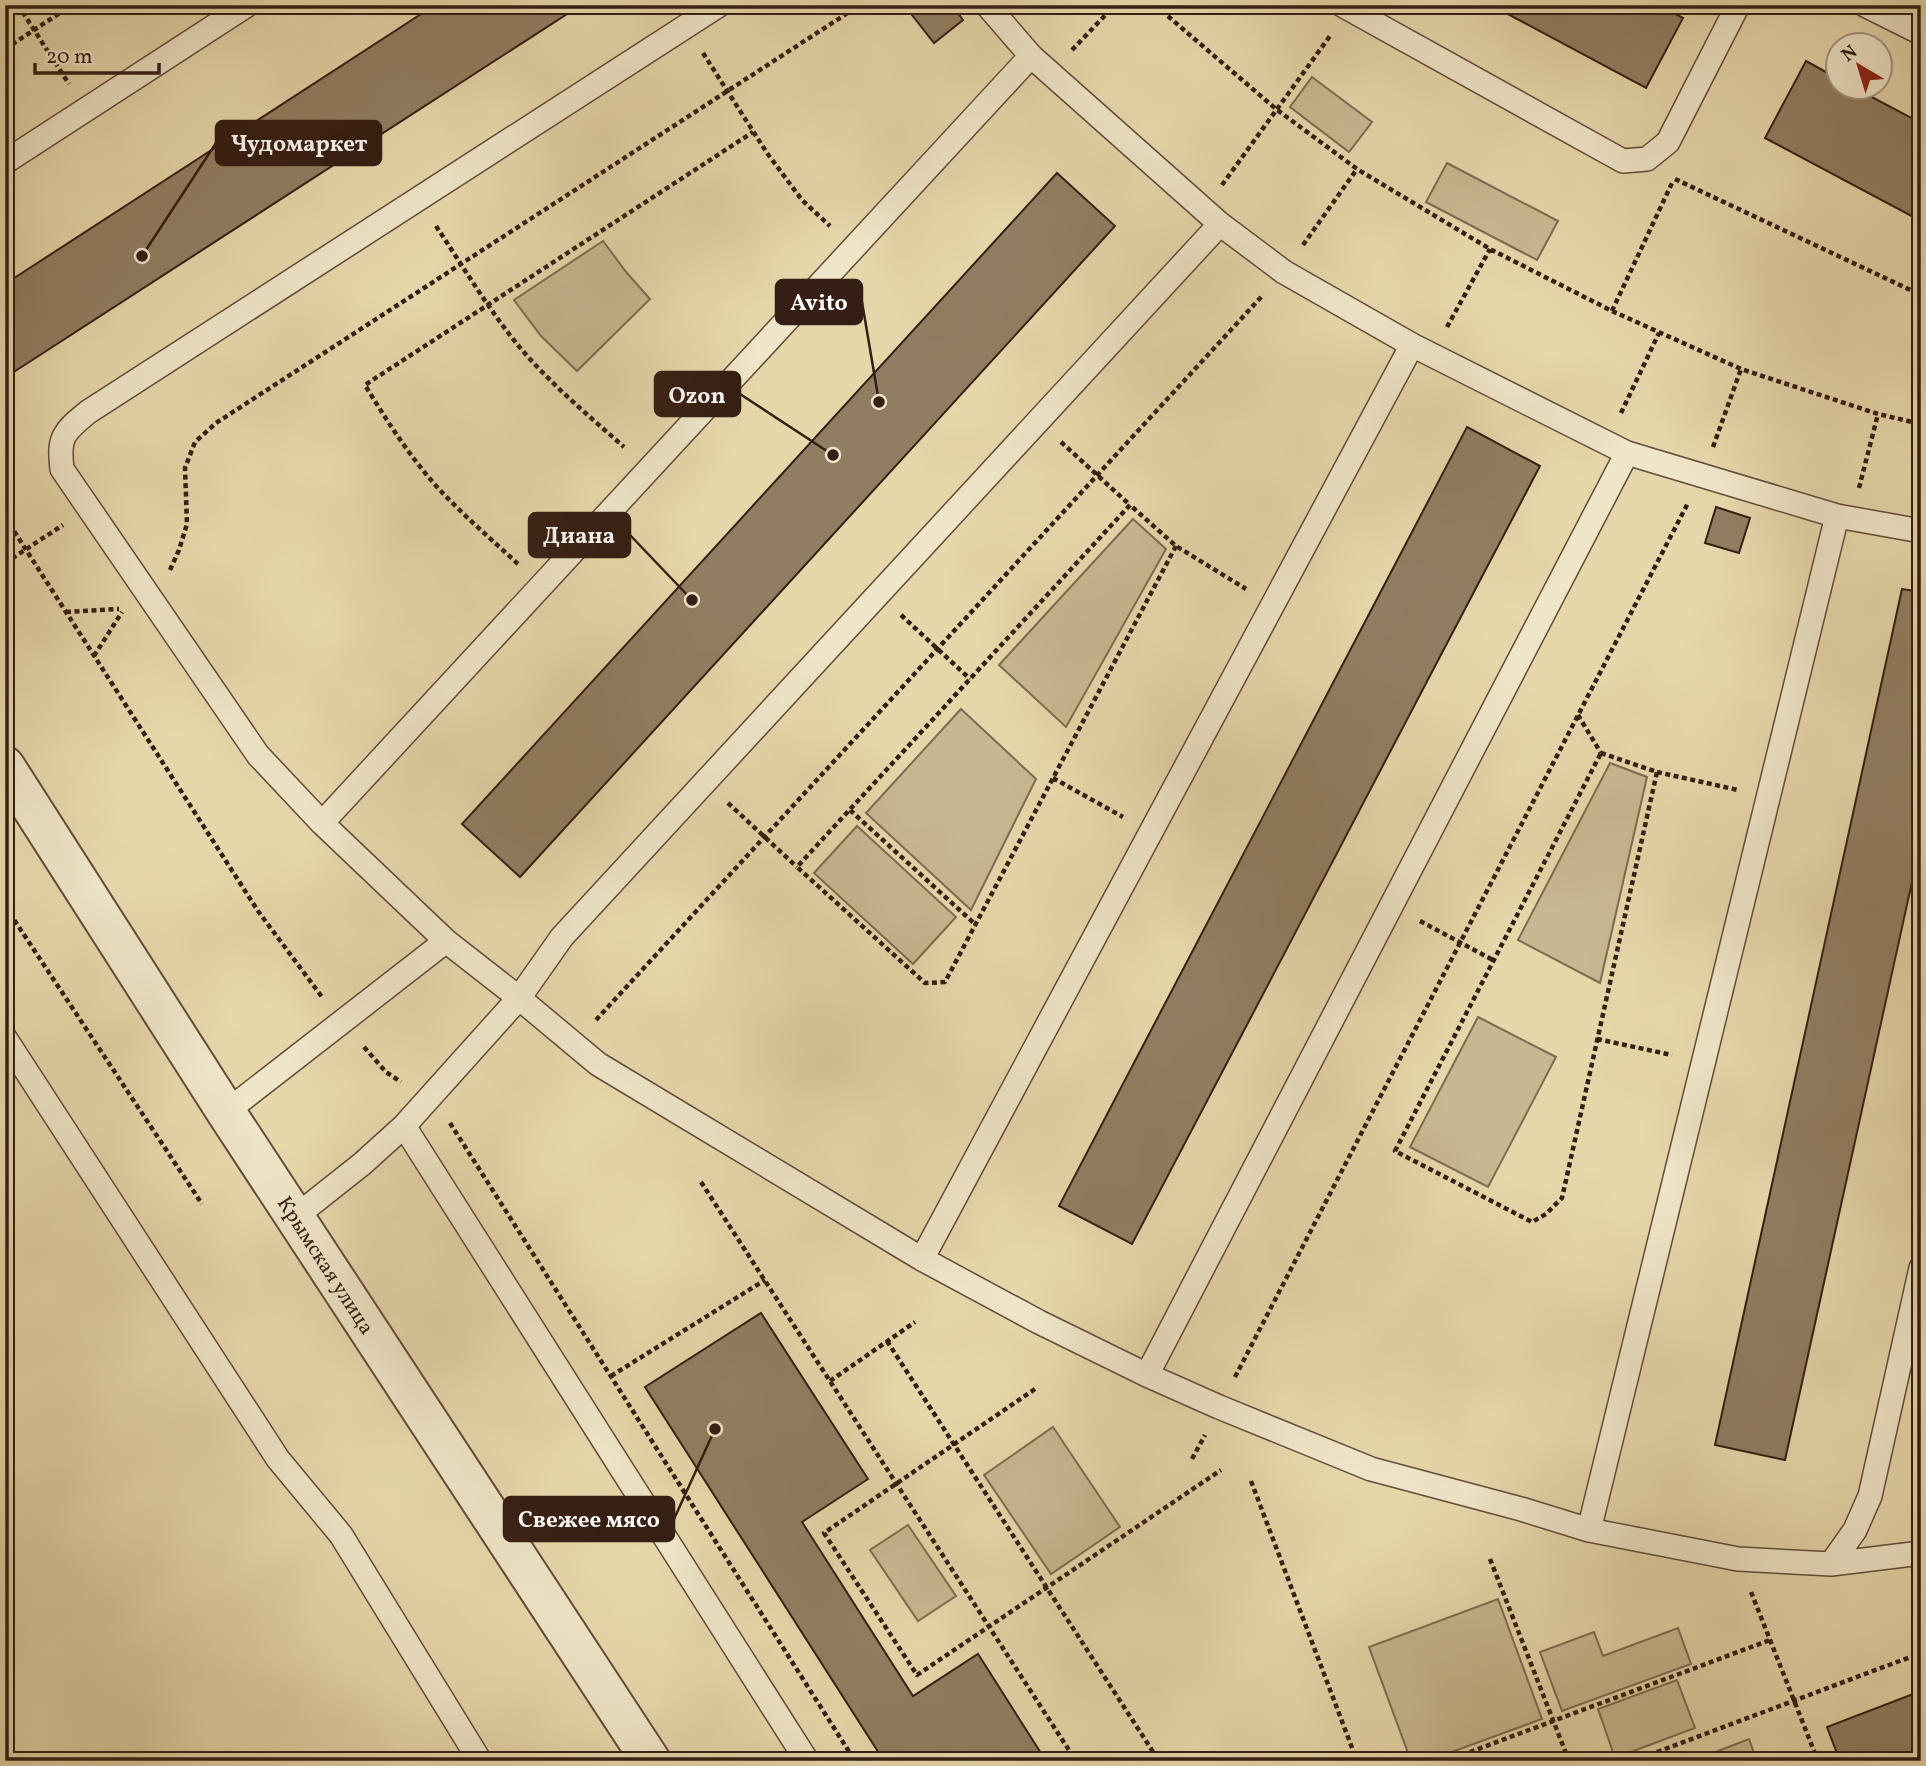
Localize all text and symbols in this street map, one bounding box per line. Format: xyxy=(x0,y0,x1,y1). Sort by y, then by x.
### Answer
scale bar xyxy=(35,32,159,76)
north arrow xyxy=(1825,32,1895,102)
text: N xyxy=(1836,40,1863,69)
text: 20 m xyxy=(46,43,92,72)
callout: Чудомаркет xyxy=(216,121,381,165)
text: Чудомаркет xyxy=(231,129,368,161)
callout: Avito xyxy=(776,280,862,324)
text: Avito xyxy=(790,288,848,320)
callout: Ozon xyxy=(655,372,740,416)
text: Ozon xyxy=(668,381,726,413)
callout: Диана xyxy=(529,513,630,557)
text: Диана xyxy=(543,521,615,553)
street label: Крымская улица xyxy=(269,1191,380,1341)
callout: Свежее мясо xyxy=(504,1497,674,1541)
text: Свежее мясо xyxy=(518,1505,660,1537)

